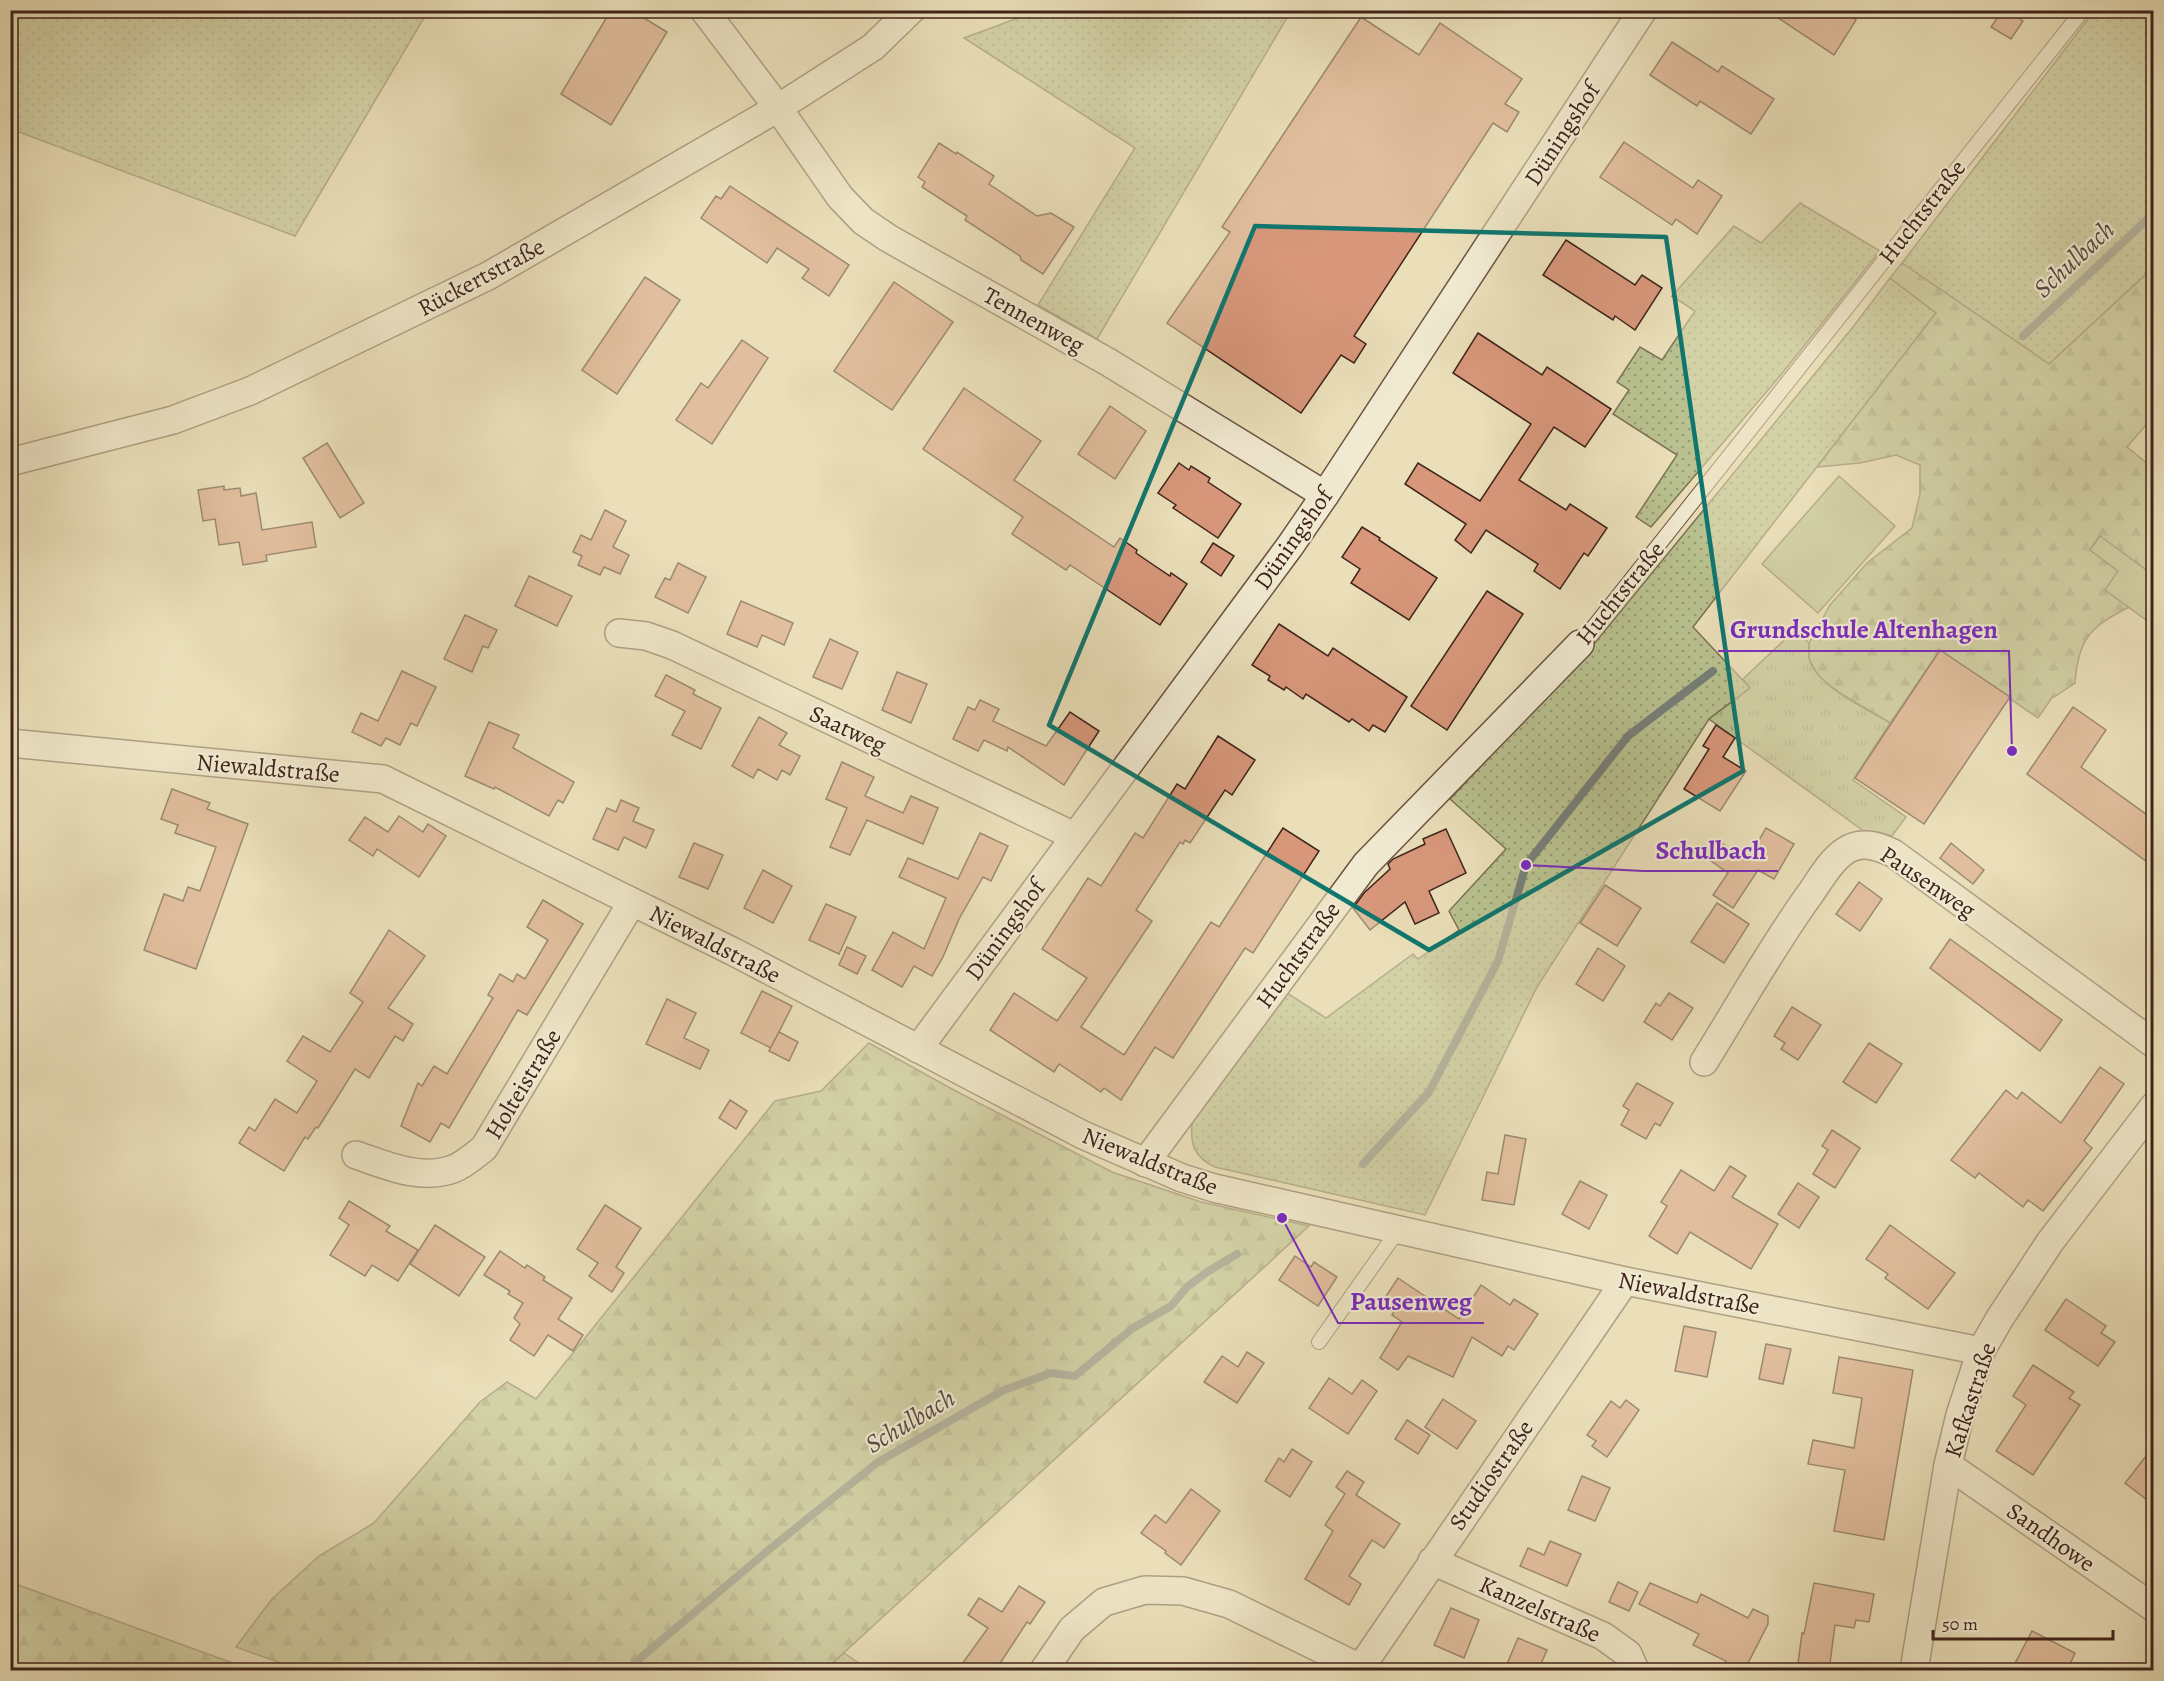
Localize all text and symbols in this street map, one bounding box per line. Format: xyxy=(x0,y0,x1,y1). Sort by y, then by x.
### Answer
street label: Düningshof xyxy=(1517,74,1609,192)
street label: Huchtstraße xyxy=(1871,153,1973,271)
water label: Schulbach xyxy=(2026,212,2122,306)
street label: Rückertstraße xyxy=(412,230,550,324)
street label: Tennenweg xyxy=(978,279,1090,361)
street label: Düningshof xyxy=(1246,479,1342,596)
street label: Huchtstraße xyxy=(1568,534,1672,652)
callout: Grundschule Altenhagen xyxy=(1718,607,2009,651)
text: Grundschule Altenhagen xyxy=(1730,612,1998,647)
street label: Saatweg xyxy=(804,697,892,761)
street label: Niewaldstraße xyxy=(195,746,341,790)
callout: Schulbach xyxy=(1643,827,1778,871)
text: Schulbach xyxy=(1656,833,1766,868)
street label: Pausenweg xyxy=(1874,838,1982,926)
street label: Düningshof xyxy=(958,871,1054,987)
street label: Huchtstraße xyxy=(1248,895,1348,1015)
street label: Niewaldstraße xyxy=(644,897,786,991)
street label: Holteistraße xyxy=(477,1023,569,1145)
street label: Niewaldstraße xyxy=(1077,1119,1223,1203)
street label: Niewaldstraße xyxy=(1615,1264,1763,1322)
callout: Pausenweg xyxy=(1338,1279,1484,1323)
text: Pausenweg xyxy=(1350,1284,1473,1319)
street label: Kafkastraße xyxy=(1936,1338,2004,1462)
water label: Schulbach xyxy=(859,1381,961,1461)
street label: Studiostraße xyxy=(1441,1413,1541,1537)
street label: Sandhowe xyxy=(2000,1495,2102,1579)
street label: Kanzelstraße xyxy=(1474,1568,1606,1650)
scale bar xyxy=(1933,1603,2113,1641)
text: 50 m xyxy=(1942,1612,1978,1636)

